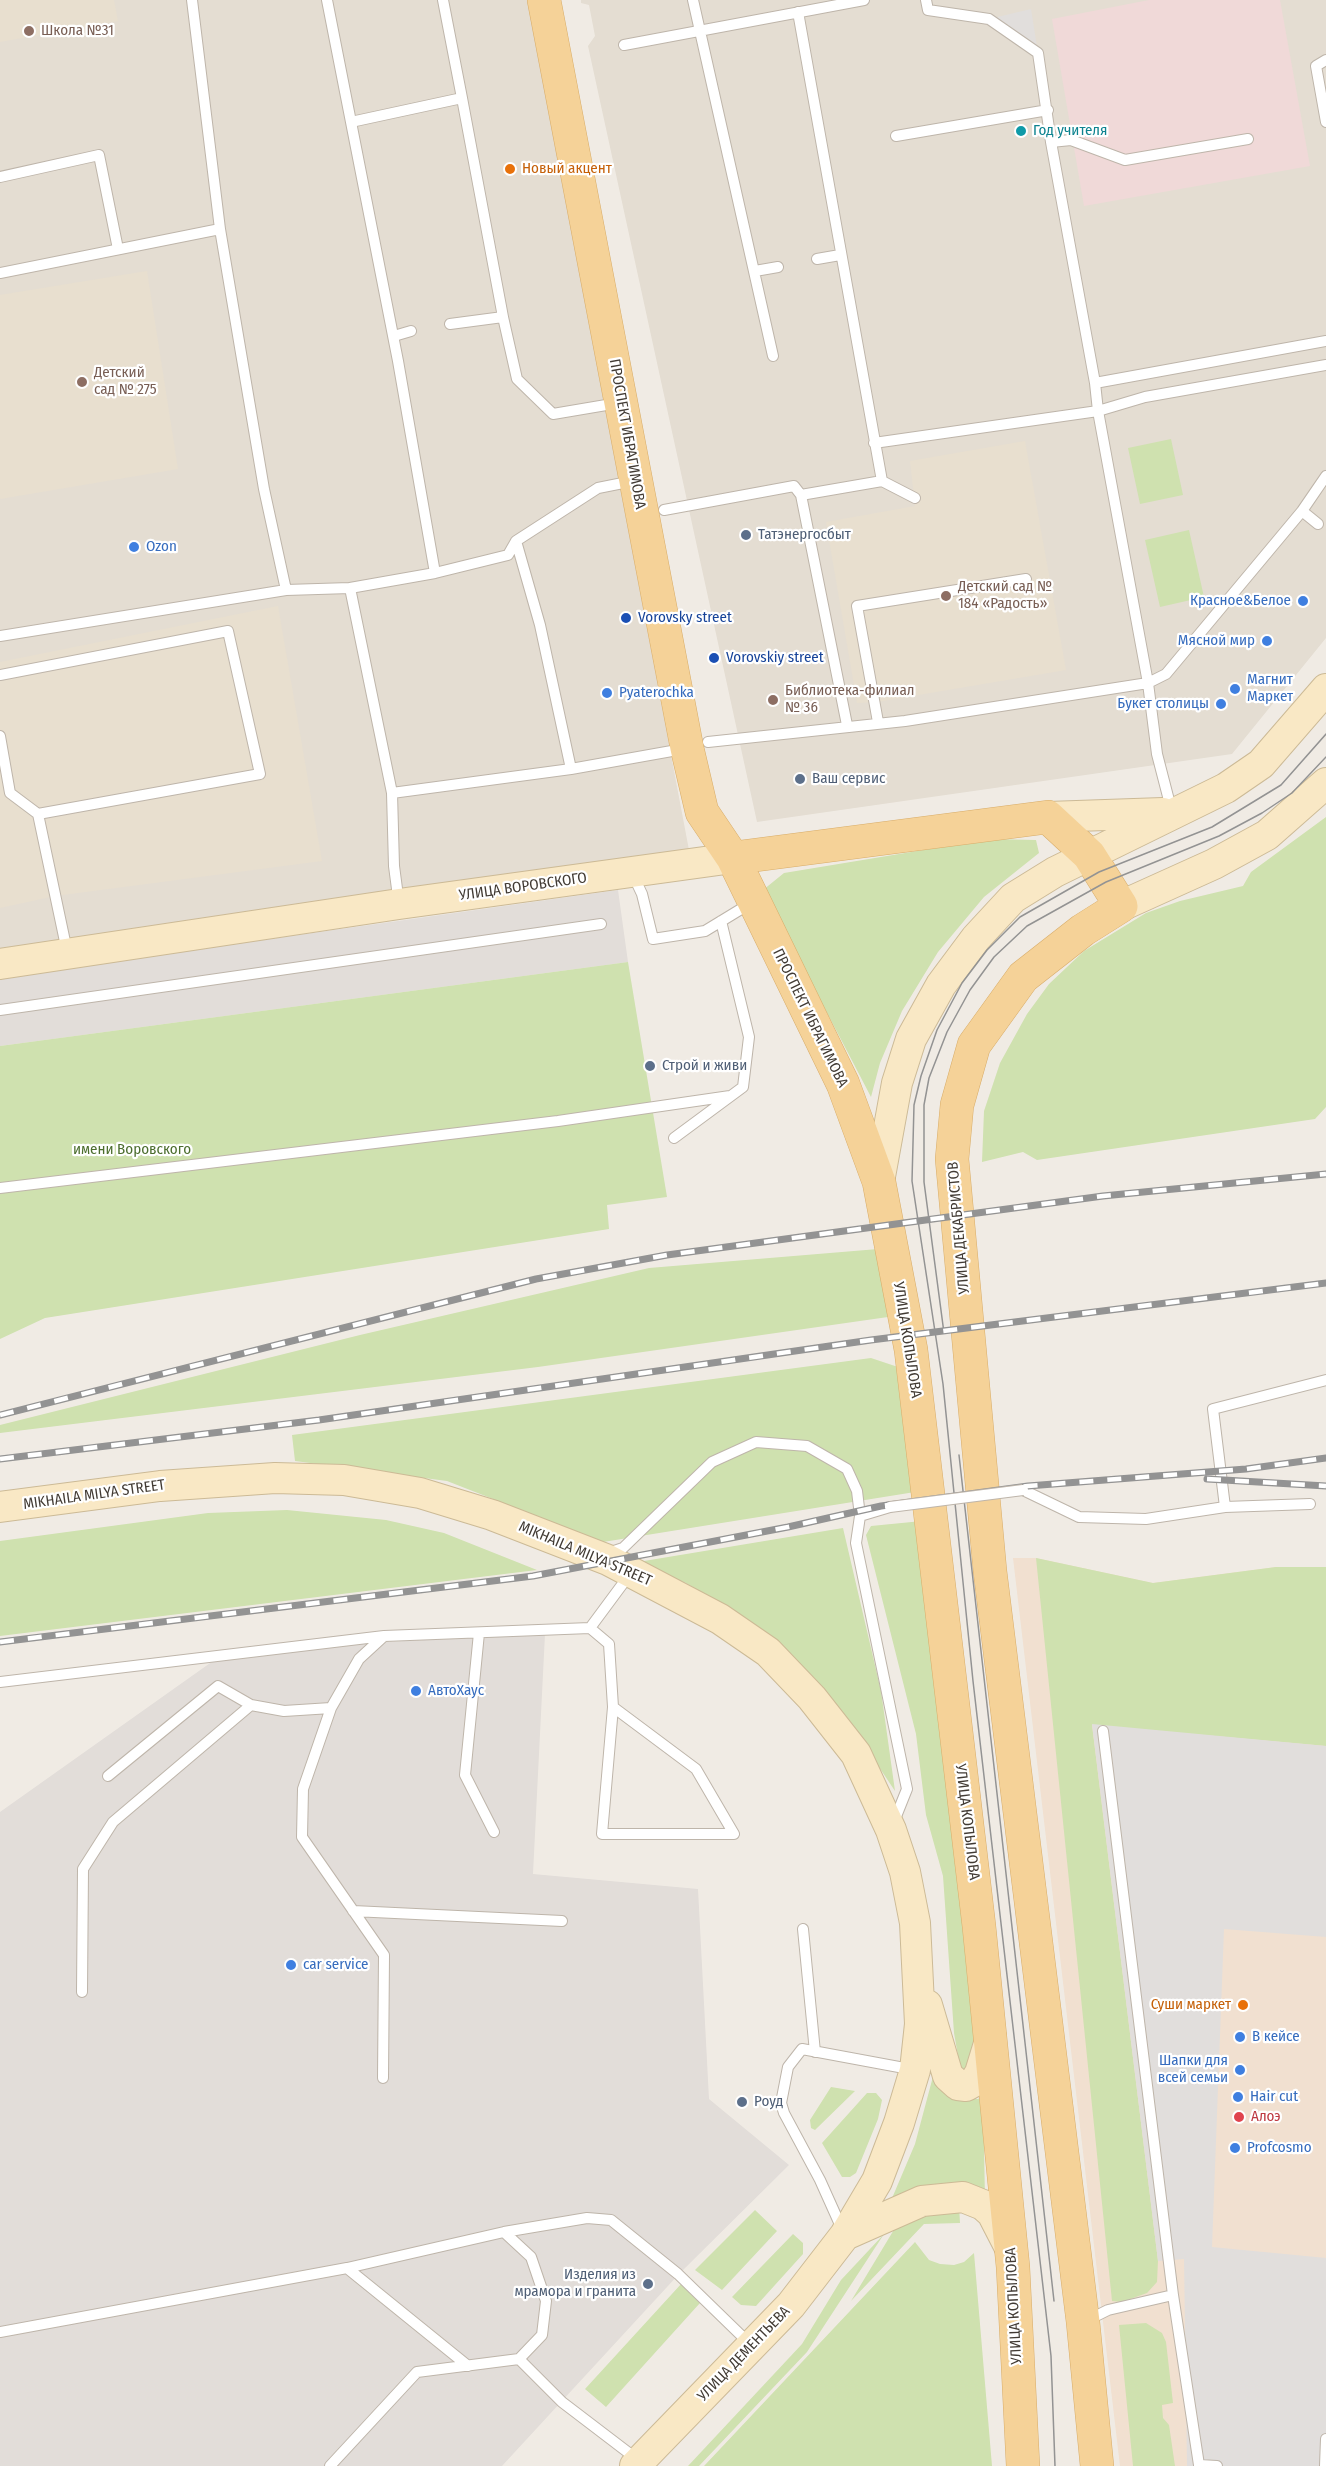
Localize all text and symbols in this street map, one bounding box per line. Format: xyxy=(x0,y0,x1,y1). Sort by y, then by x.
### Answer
place label: Школа №31 xyxy=(41,22,114,40)
marker: Школа №31 xyxy=(22,24,36,38)
place label: Год учителя xyxy=(1033,122,1108,140)
marker: Год учителя xyxy=(1014,124,1028,138)
place label: Новый акцент xyxy=(522,160,612,178)
marker: Новый акцент xyxy=(503,162,517,176)
street label: ПРОСПЕКТ ИБРАГИМОВА xyxy=(605,357,649,511)
place label: Детский сад № 275 xyxy=(94,364,157,399)
marker: Детский сад № 275 xyxy=(75,375,89,389)
place label: Татэнергосбыт xyxy=(758,526,851,544)
marker: Татэнергосбыт xyxy=(739,528,753,542)
place label: Ozon xyxy=(146,538,177,556)
marker: Ozon xyxy=(127,540,141,554)
place label: Детский сад № 184 «Радость» xyxy=(958,578,1052,613)
marker: Детский сад № 184 «Радость» xyxy=(939,589,953,603)
place label: Красное&Белое xyxy=(1190,592,1291,610)
marker: Красное&Белое xyxy=(1296,594,1310,608)
place label: Vorovsky street xyxy=(638,609,732,627)
marker: Vorovsky street xyxy=(619,611,633,625)
place label: Мясной мир xyxy=(1178,632,1255,650)
marker: Мясной мир xyxy=(1260,634,1274,648)
place label: Vorovskiy street xyxy=(726,649,824,667)
marker: Vorovskiy street xyxy=(707,651,721,665)
place label: Магнит Маркет xyxy=(1247,671,1293,706)
place label: Библиотека-филиал № 36 xyxy=(785,682,914,717)
marker: Магнит Маркет xyxy=(1228,682,1242,696)
place label: Pyaterochka xyxy=(619,684,694,702)
marker: Pyaterochka xyxy=(600,686,614,700)
marker: Библиотека-филиал № 36 xyxy=(766,693,780,707)
place label: Букет столицы xyxy=(1117,695,1209,713)
marker: Букет столицы xyxy=(1214,697,1228,711)
place label: Ваш сервис xyxy=(812,770,885,788)
marker: Ваш сервис xyxy=(793,772,807,786)
street label: УЛИЦА ВОРОВСКОГО xyxy=(458,869,588,905)
street label: ПРОСПЕКТ ИБРАГИМОВА xyxy=(769,946,851,1090)
place label: Строй и живи xyxy=(662,1057,747,1075)
marker: Строй и живи xyxy=(643,1059,657,1073)
park label: имени Воровского xyxy=(73,1141,191,1159)
street label: УЛИЦА ДЕКАБРИСТОВ xyxy=(944,1161,974,1295)
street label: УЛИЦА КОПЫЛОВА xyxy=(889,1281,925,1399)
street label: MIKHAILA MILYA STREET xyxy=(22,1476,166,1514)
street label: MIKHAILA MILYA STREET xyxy=(516,1518,654,1590)
place label: АвтоХаус xyxy=(428,1682,484,1700)
marker: АвтоХаус xyxy=(409,1684,423,1698)
street label: УЛИЦА КОПЫЛОВА xyxy=(951,1763,983,1881)
place label: car service xyxy=(303,1956,368,1974)
marker: car service xyxy=(284,1958,298,1972)
place label: Суши маркет xyxy=(1151,1996,1231,2014)
marker: Суши маркет xyxy=(1236,1998,1250,2012)
place label: В кейсе xyxy=(1252,2028,1300,2046)
marker: В кейсе xyxy=(1233,2030,1247,2044)
place label: Шапки для всей семьи xyxy=(1158,2052,1228,2087)
marker: Шапки для всей семьи xyxy=(1233,2063,1247,2077)
place label: Hair cut xyxy=(1250,2088,1298,2106)
marker: Hair cut xyxy=(1231,2090,1245,2104)
place label: Роуд xyxy=(754,2093,783,2111)
marker: Роуд xyxy=(735,2095,749,2109)
place label: Алоэ xyxy=(1251,2108,1281,2126)
marker: Алоэ xyxy=(1232,2110,1246,2124)
place label: Profcosmo xyxy=(1247,2139,1312,2157)
marker: Profcosmo xyxy=(1228,2141,1242,2155)
street label: УЛИЦА КОПЫЛОВА xyxy=(1002,2247,1026,2365)
place label: Изделия из мрамора и гранита xyxy=(514,2266,636,2301)
marker: Изделия из мрамора и гранита xyxy=(641,2277,655,2291)
street label: УЛИЦА ДЕМЕНТЬЕВА xyxy=(694,2303,794,2405)

